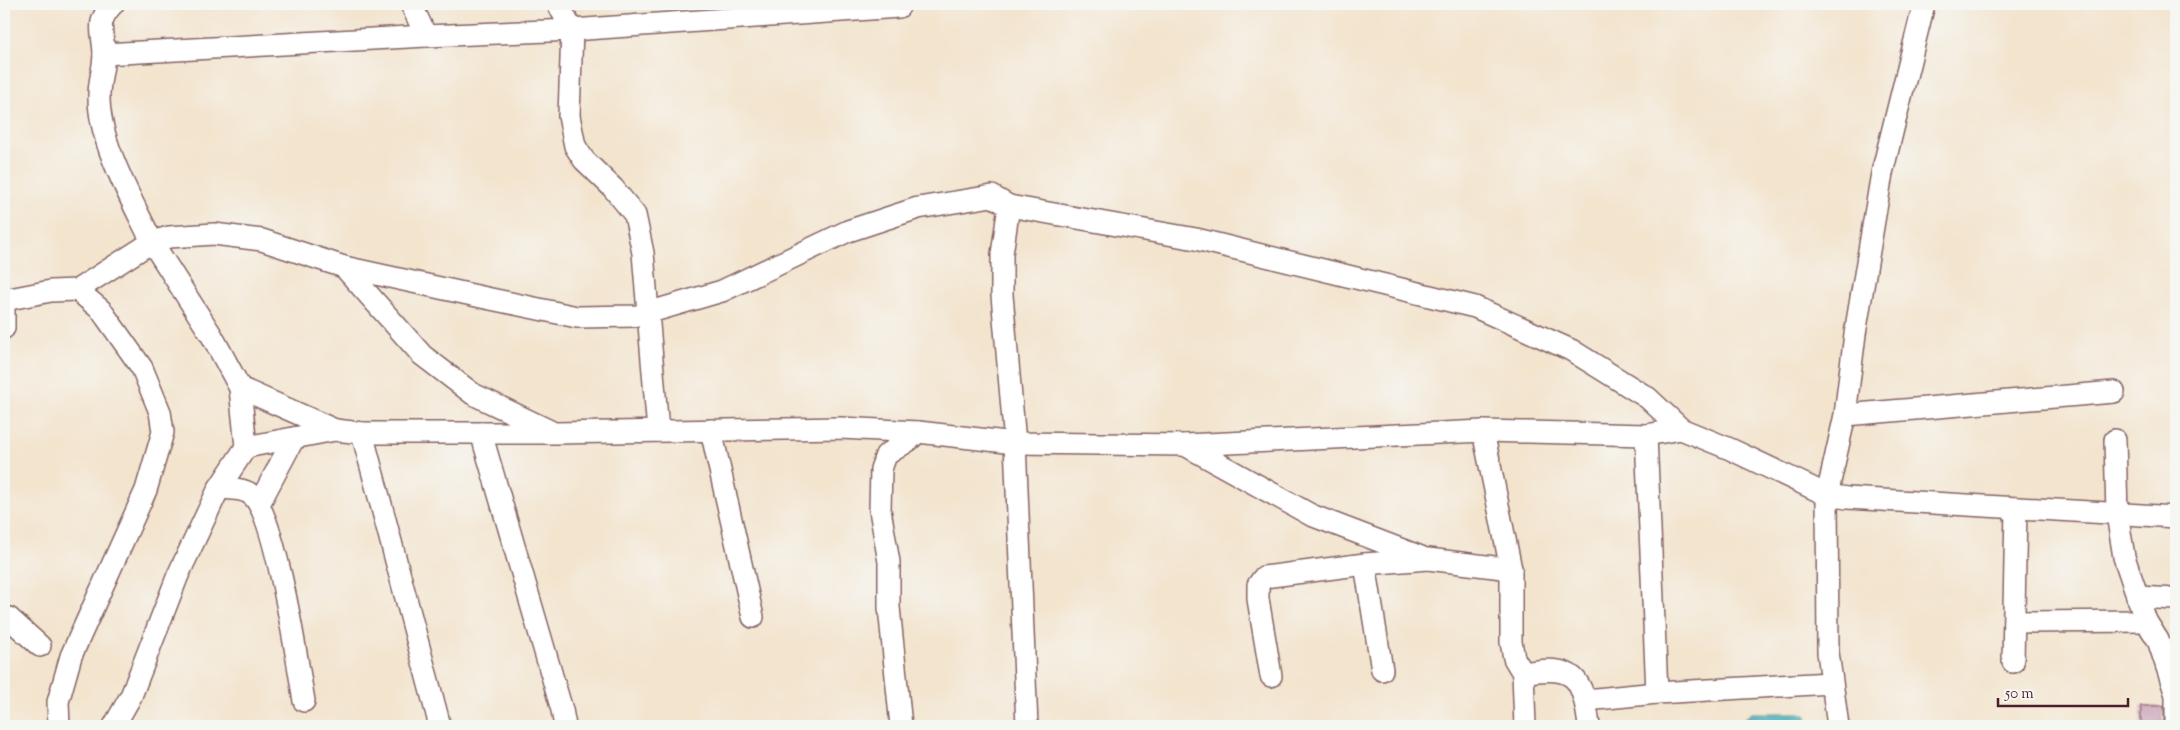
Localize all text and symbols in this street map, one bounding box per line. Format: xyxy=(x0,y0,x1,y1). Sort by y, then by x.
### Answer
scale bar xyxy=(1998,675,2128,707)
text: 50 m xyxy=(2004,684,2034,705)

